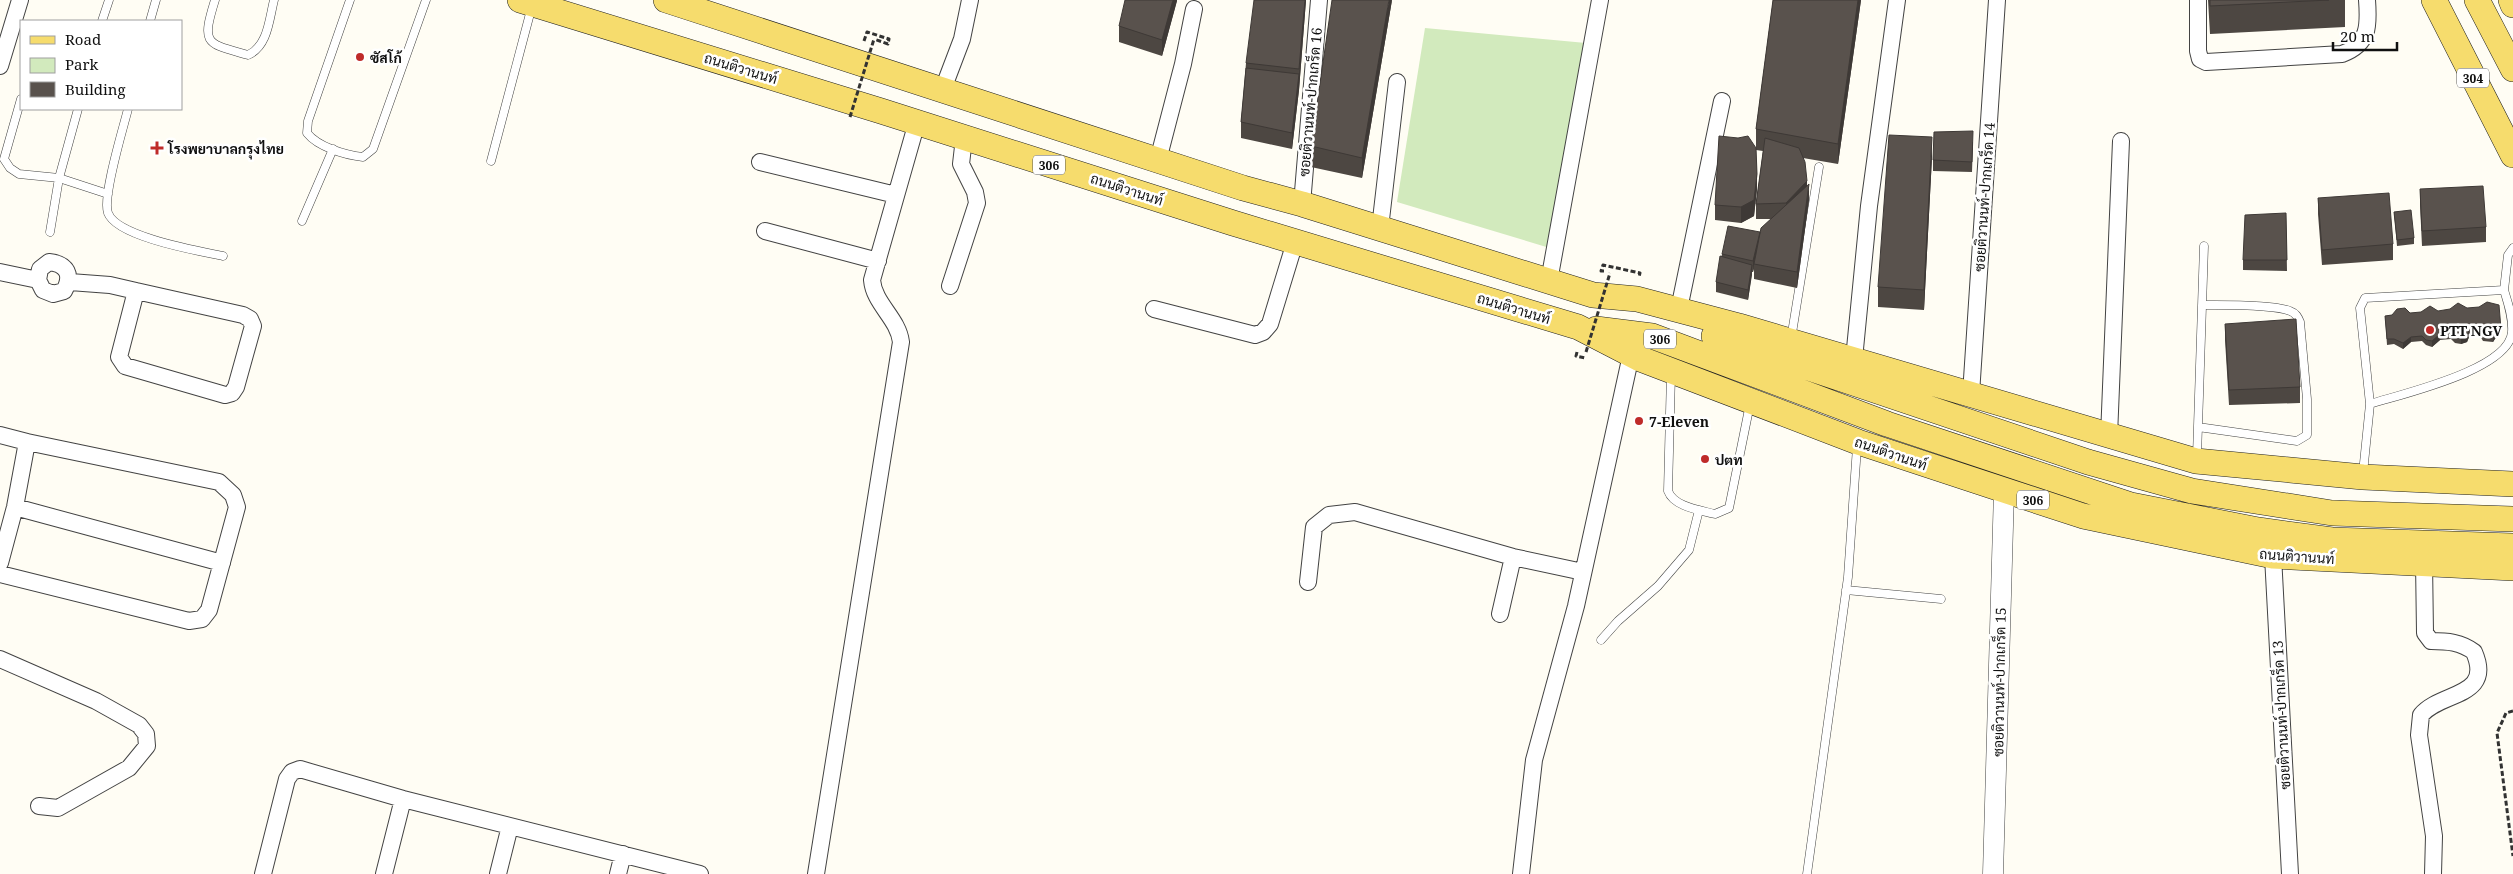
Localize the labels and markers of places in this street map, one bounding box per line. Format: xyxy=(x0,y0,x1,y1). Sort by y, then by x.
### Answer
place label: ซัสโก้ xyxy=(370,48,403,67)
marker: ซัสโก้ xyxy=(354,51,366,63)
place label: โรงพยาบาลกรุงไทย xyxy=(167,139,284,160)
marker: โรงพยาบาลกรุงไทย xyxy=(150,141,164,155)
place label: PTT NGV xyxy=(2440,321,2502,340)
marker: PTT NGV xyxy=(2424,324,2436,336)
place label: 7-Eleven xyxy=(1649,412,1709,431)
marker: 7-Eleven xyxy=(1633,415,1645,427)
place label: ปตท xyxy=(1715,450,1743,469)
marker: ปตท xyxy=(1699,453,1711,465)

